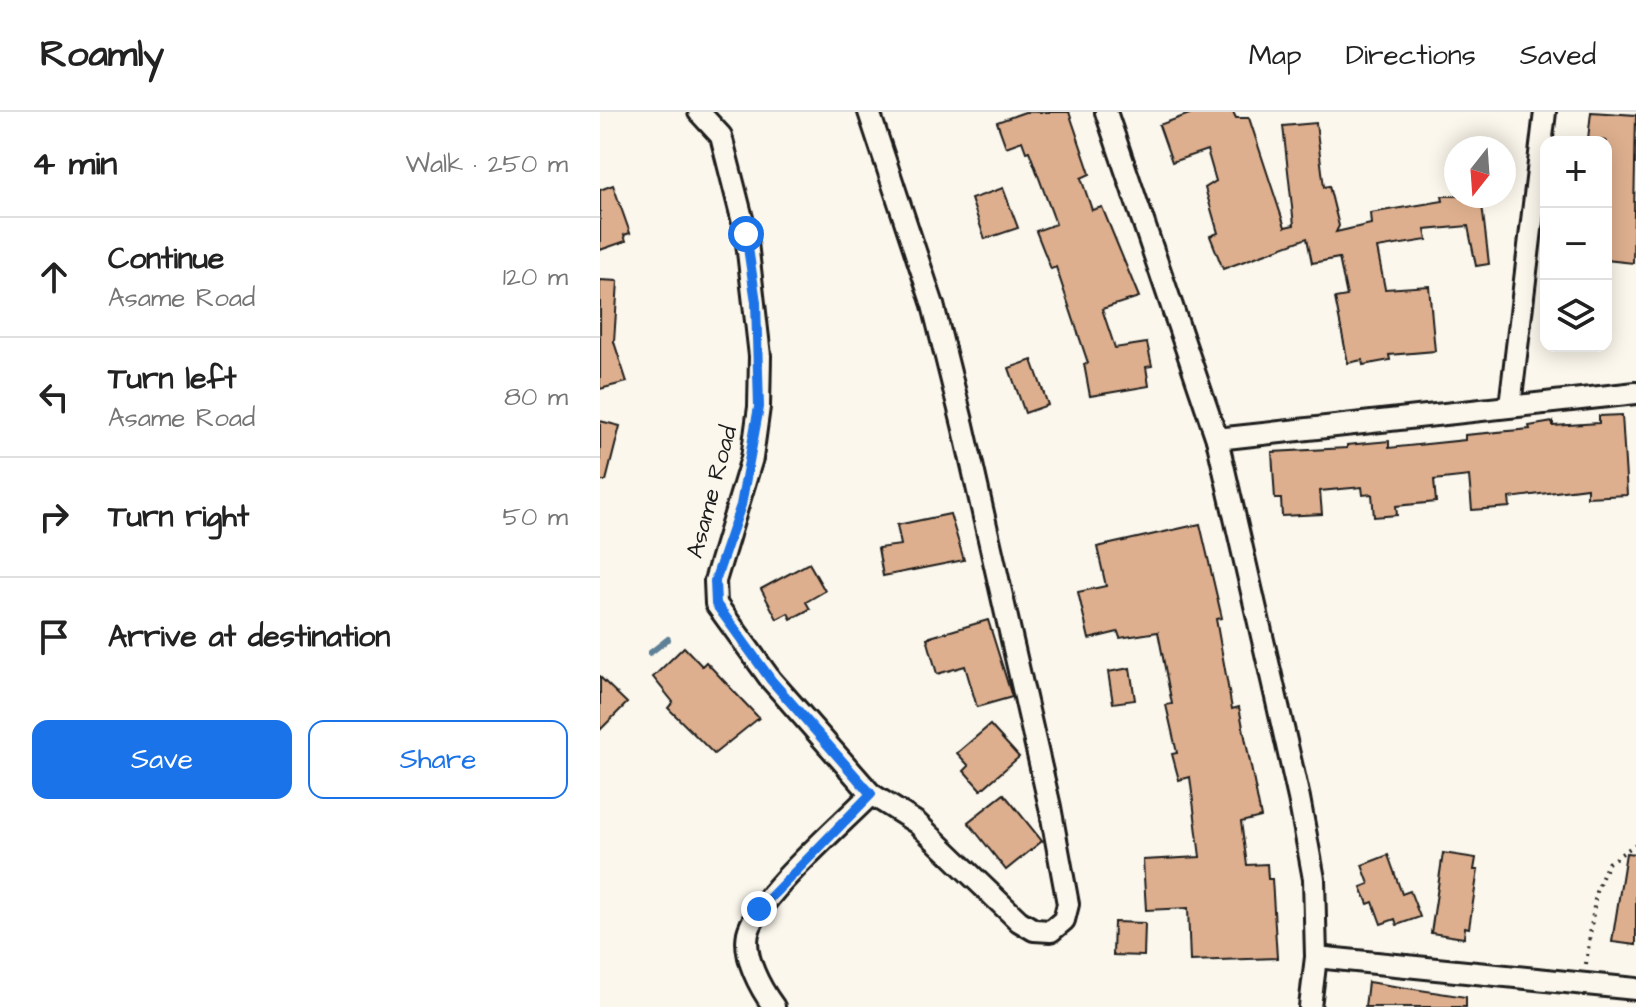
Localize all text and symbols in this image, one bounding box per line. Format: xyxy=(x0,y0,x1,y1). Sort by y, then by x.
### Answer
text: Roamly xyxy=(40,29,164,81)
text: Map xyxy=(1249,36,1302,75)
text: Directions xyxy=(1346,36,1476,75)
text: Saved xyxy=(1520,36,1596,75)
north arrow xyxy=(1444,136,1516,208)
map controls xyxy=(1540,136,1612,352)
button: + xyxy=(1540,136,1612,208)
text: 4 min xyxy=(32,140,117,188)
text: Walk · 250 m xyxy=(405,146,568,182)
button: − xyxy=(1540,208,1612,280)
route start xyxy=(728,216,764,252)
text: Continue xyxy=(108,238,224,280)
icon: ahead xyxy=(32,255,76,299)
text: 120 m xyxy=(503,259,568,295)
text: Asame Road xyxy=(108,280,255,316)
button: layers xyxy=(1540,280,1612,352)
text: Turn left xyxy=(108,358,236,400)
icon: left xyxy=(32,375,76,419)
text: 80 m xyxy=(504,379,568,415)
text: Asame Road xyxy=(108,400,255,436)
street label: Asame Road xyxy=(678,422,746,562)
icon: right xyxy=(32,495,76,539)
text: Turn right xyxy=(108,496,249,538)
text: 50 m xyxy=(503,499,568,535)
icon: arrive xyxy=(32,615,76,659)
text: Arrive at destination xyxy=(108,616,390,658)
button: Save xyxy=(32,720,292,799)
button: Share xyxy=(308,720,568,799)
route end xyxy=(741,891,777,927)

